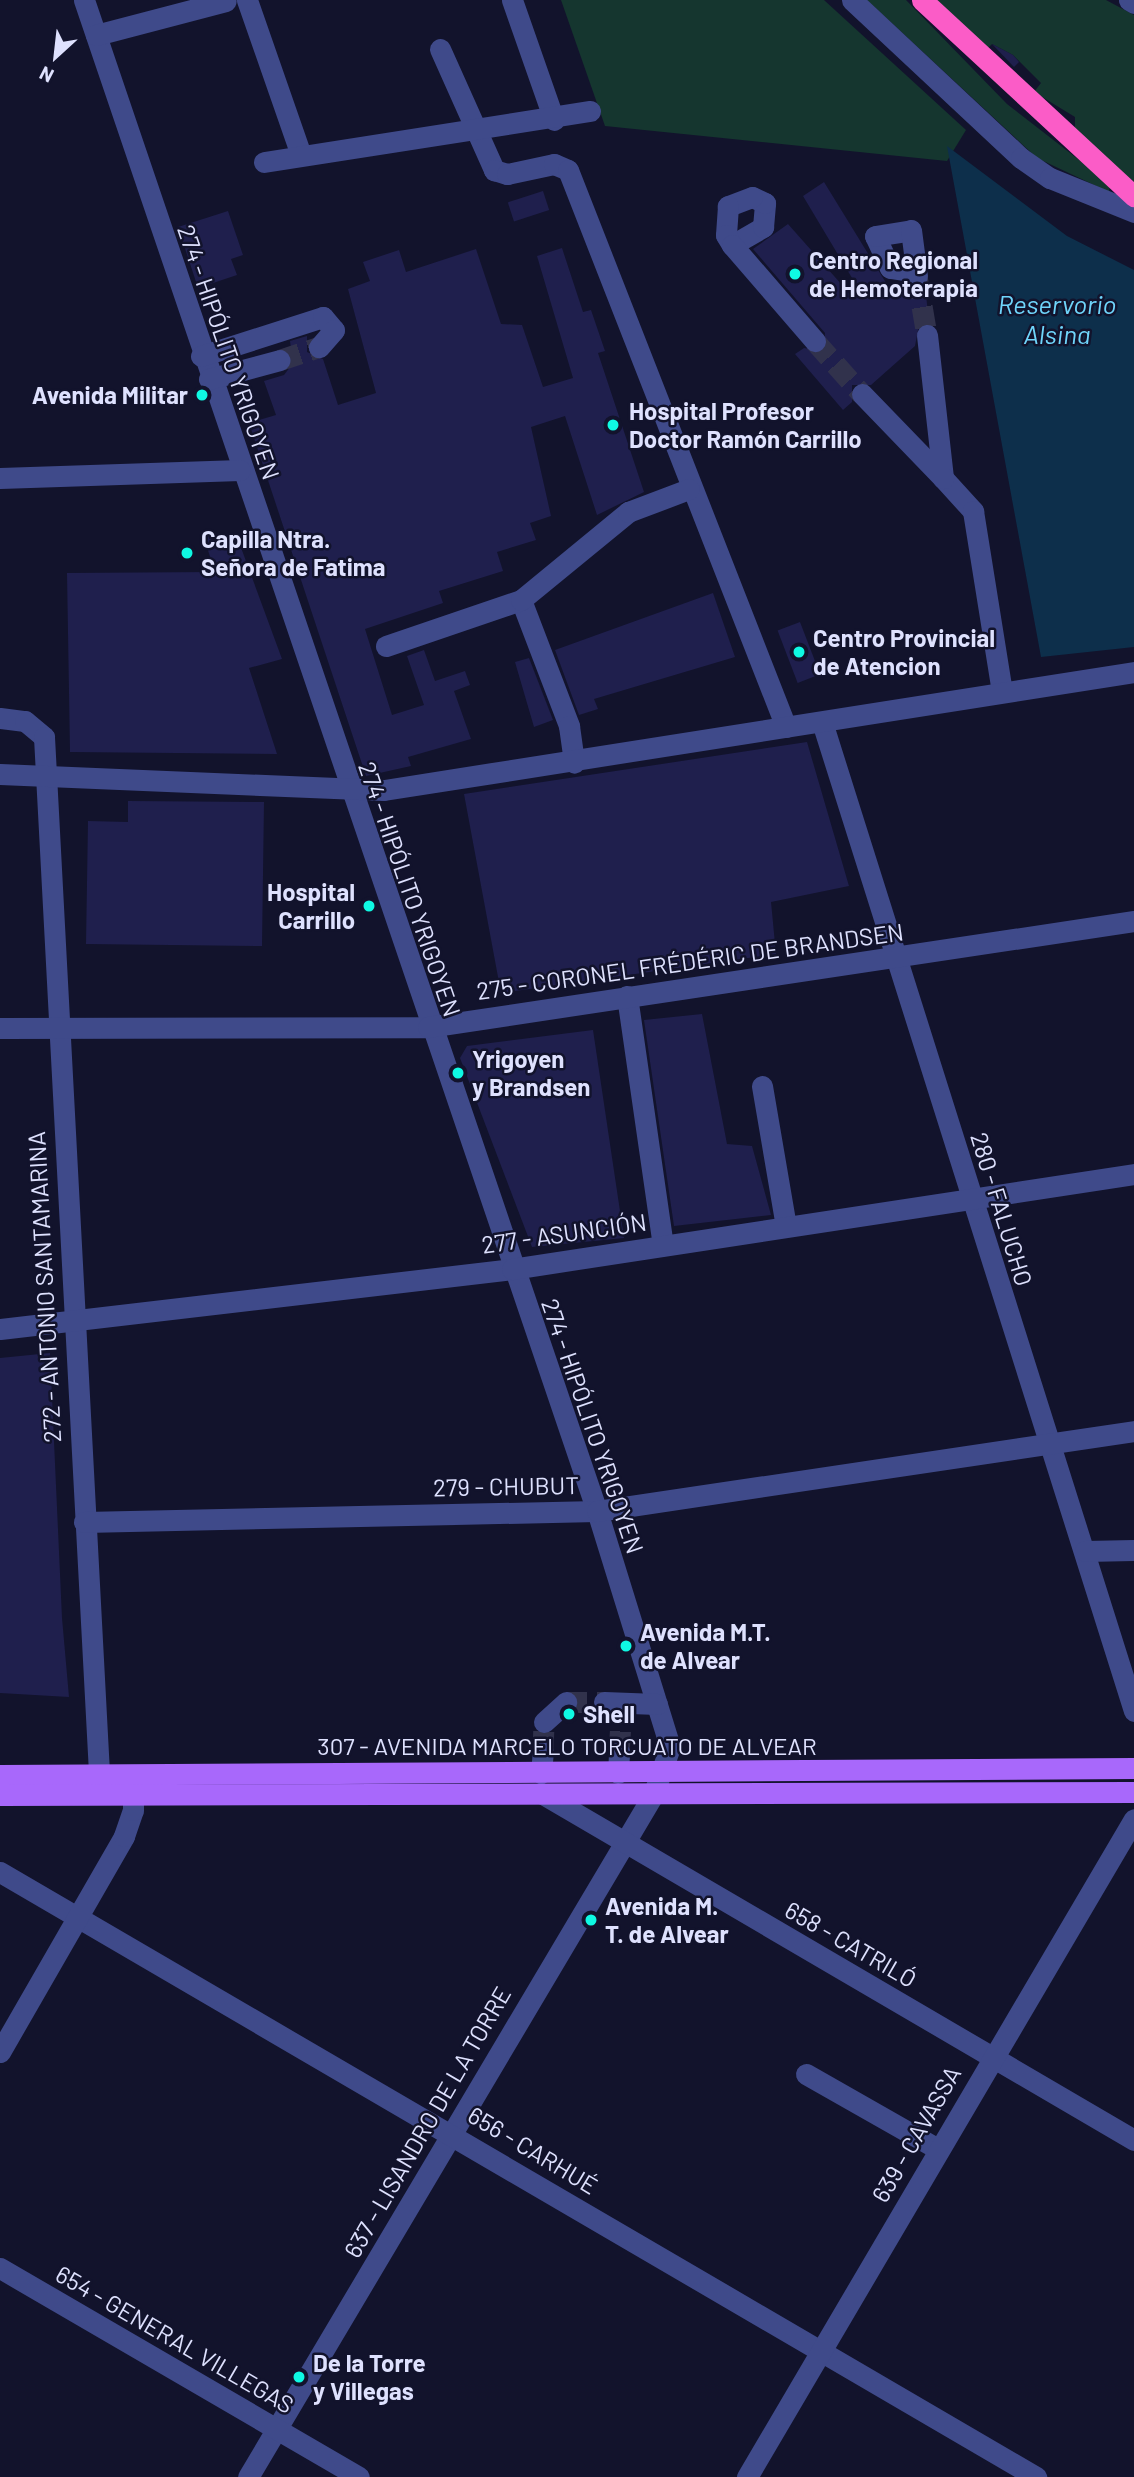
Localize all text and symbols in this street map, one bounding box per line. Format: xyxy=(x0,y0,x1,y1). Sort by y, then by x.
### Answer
north arrow xyxy=(21,21,91,91)
text: N xyxy=(35,62,57,88)
street label: 274 - HIPÓLITO YRIGOYEN xyxy=(172,221,286,483)
place label: Centro Regional de Hemoterapia xyxy=(809,246,978,302)
marker: Centro Regional de Hemoterapia xyxy=(787,266,803,282)
water label: Reservorio Alsina xyxy=(998,288,1116,350)
place label: Avenida Militar xyxy=(32,381,188,409)
marker: Avenida Militar xyxy=(194,387,210,403)
place label: Hospital Profesor Doctor Ramón Carrillo xyxy=(629,397,862,453)
marker: Hospital Profesor Doctor Ramón Carrillo xyxy=(603,415,623,435)
place label: Capilla Ntra. Señora de Fatima xyxy=(201,525,386,581)
marker: Capilla Ntra. Señora de Fatima xyxy=(179,545,195,561)
place label: Centro Provincial de Atencion xyxy=(813,624,995,680)
marker: Centro Provincial de Atencion xyxy=(791,644,807,660)
street label: 274 - HIPÓLITO YRIGOYEN xyxy=(353,758,467,1020)
place label: Hospital Carrillo xyxy=(267,878,355,934)
marker: Hospital Carrillo xyxy=(361,898,377,914)
street label: 275 - CORONEL FRÉDÉRIC DE BRANDSEN xyxy=(475,917,905,1005)
place label: Yrigoyen y Brandsen xyxy=(472,1045,590,1101)
marker: Yrigoyen y Brandsen xyxy=(450,1065,466,1081)
street label: 280 - FALUCHO xyxy=(965,1129,1039,1289)
street label: 272 - ANTONIO SANTAMARINA xyxy=(21,1131,67,1443)
street label: 277 - ASUNCIÓN xyxy=(480,1207,648,1259)
street label: 274 - HIPÓLITO YRIGOYEN xyxy=(536,1295,650,1557)
street label: 279 - CHUBUT xyxy=(433,1470,579,1502)
place label: Avenida M.T. de Alvear xyxy=(640,1618,771,1674)
marker: Avenida M.T. de Alvear xyxy=(618,1638,634,1654)
place label: Shell xyxy=(583,1700,635,1728)
marker: Shell xyxy=(561,1706,577,1722)
street label: 307 - AVENIDA MARCELO TORCUATO DE ALVEAR xyxy=(317,1732,817,1760)
place label: Avenida M. T. de Alvear xyxy=(605,1892,729,1948)
street label: 658 - CATRILÓ xyxy=(780,1895,922,1993)
marker: Avenida M. T. de Alvear xyxy=(583,1912,599,1928)
street label: 637 - LISANDRO DE LA TORRE xyxy=(337,1981,517,2263)
street label: 639 - CAVASSA xyxy=(865,2061,967,2207)
street label: 656 - CARHUÉ xyxy=(463,2100,603,2200)
street label: 654 - GENERAL VILLEGAS xyxy=(51,2259,299,2419)
place label: De la Torre y Villegas xyxy=(313,2349,426,2405)
marker: De la Torre y Villegas xyxy=(291,2369,307,2385)

